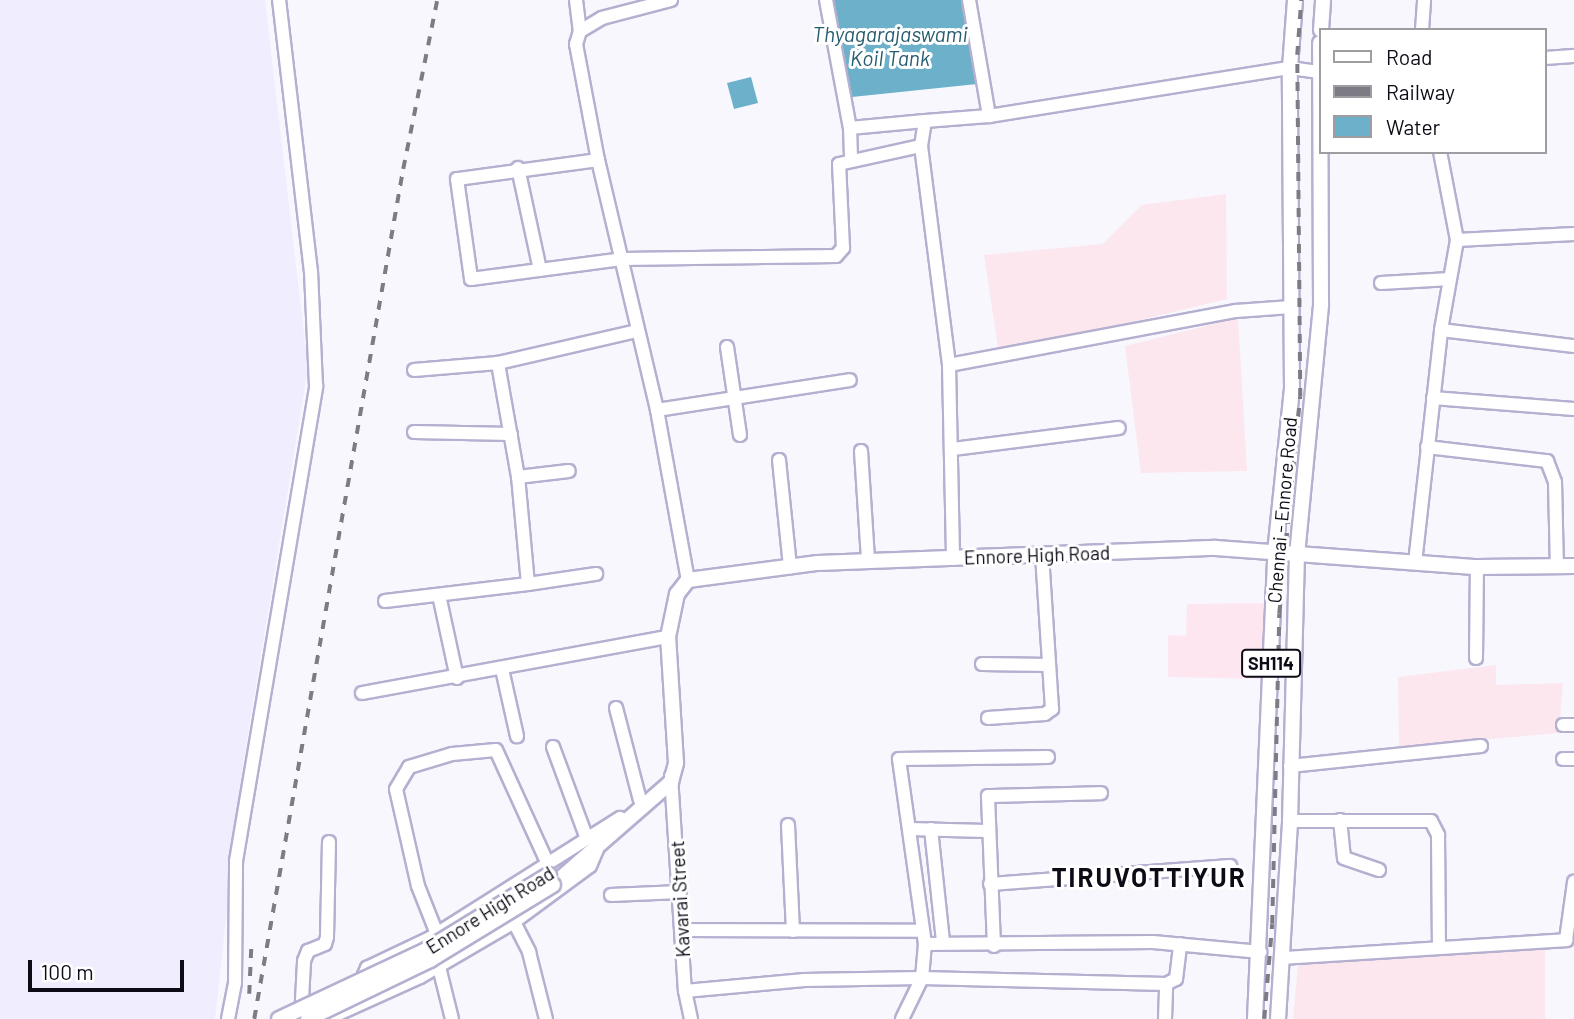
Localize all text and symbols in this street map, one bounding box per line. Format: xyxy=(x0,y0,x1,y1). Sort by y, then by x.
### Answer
water label: Thyagarajaswami Koil Tank xyxy=(812,21,968,71)
legend xyxy=(1318,28,1546,154)
text: Road xyxy=(1386,44,1432,69)
text: Railway xyxy=(1386,79,1455,104)
text: Water xyxy=(1386,114,1440,139)
street label: Chennai - Ennore Road xyxy=(1263,416,1301,604)
street label: Ennore High Road xyxy=(963,541,1111,569)
road number: SH114 xyxy=(1240,648,1302,678)
street label: Kavarai Street xyxy=(666,840,694,958)
district label: TIRUVOTTIYUR xyxy=(1053,861,1245,893)
street label: Ennore High Road xyxy=(422,862,558,958)
scale bar xyxy=(32,946,187,990)
text: 100 m xyxy=(41,959,94,984)

